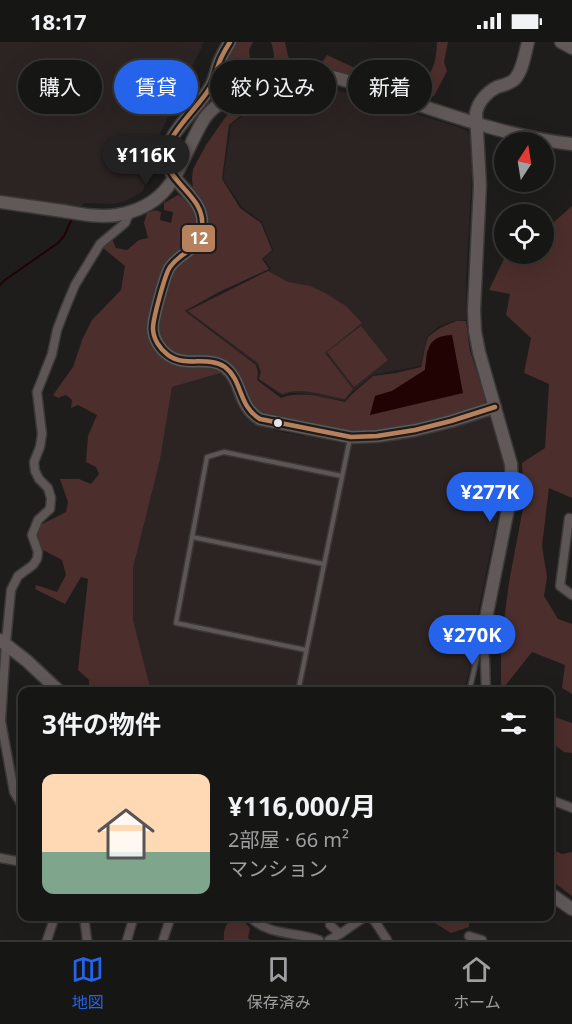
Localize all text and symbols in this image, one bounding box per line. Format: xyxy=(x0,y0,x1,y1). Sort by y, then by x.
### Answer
text: 18:17 xyxy=(30,6,87,36)
chip: 購入 xyxy=(18,60,102,114)
chip: 賃貸 xyxy=(114,60,198,114)
chip: 絞り込み xyxy=(210,60,336,114)
chip: 新着 xyxy=(348,60,432,114)
north arrow xyxy=(494,132,554,192)
map controls xyxy=(494,132,554,264)
pin: ¥116K xyxy=(104,135,188,186)
text: ¥116K xyxy=(116,141,176,168)
button: locate xyxy=(494,204,554,264)
line badge: 12 xyxy=(181,224,216,253)
text: 12 xyxy=(190,227,208,249)
unlabelled marker xyxy=(272,417,284,429)
pin: ¥277K xyxy=(448,472,532,523)
text: ¥277K xyxy=(460,478,520,505)
pin: ¥270K xyxy=(430,615,514,666)
text: ¥270K xyxy=(442,621,502,648)
text: 3件の物件 xyxy=(42,706,161,742)
icon: filters xyxy=(497,707,530,740)
text: ¥116,000/月 xyxy=(228,788,376,824)
icon: home xyxy=(90,798,162,870)
text: 2部屋 · 66 m² xyxy=(228,826,349,853)
text: マンション xyxy=(228,855,328,882)
tab: 地図 xyxy=(71,953,104,1013)
tab: 保存済み xyxy=(247,953,311,1013)
tab: ホーム xyxy=(453,953,501,1013)

